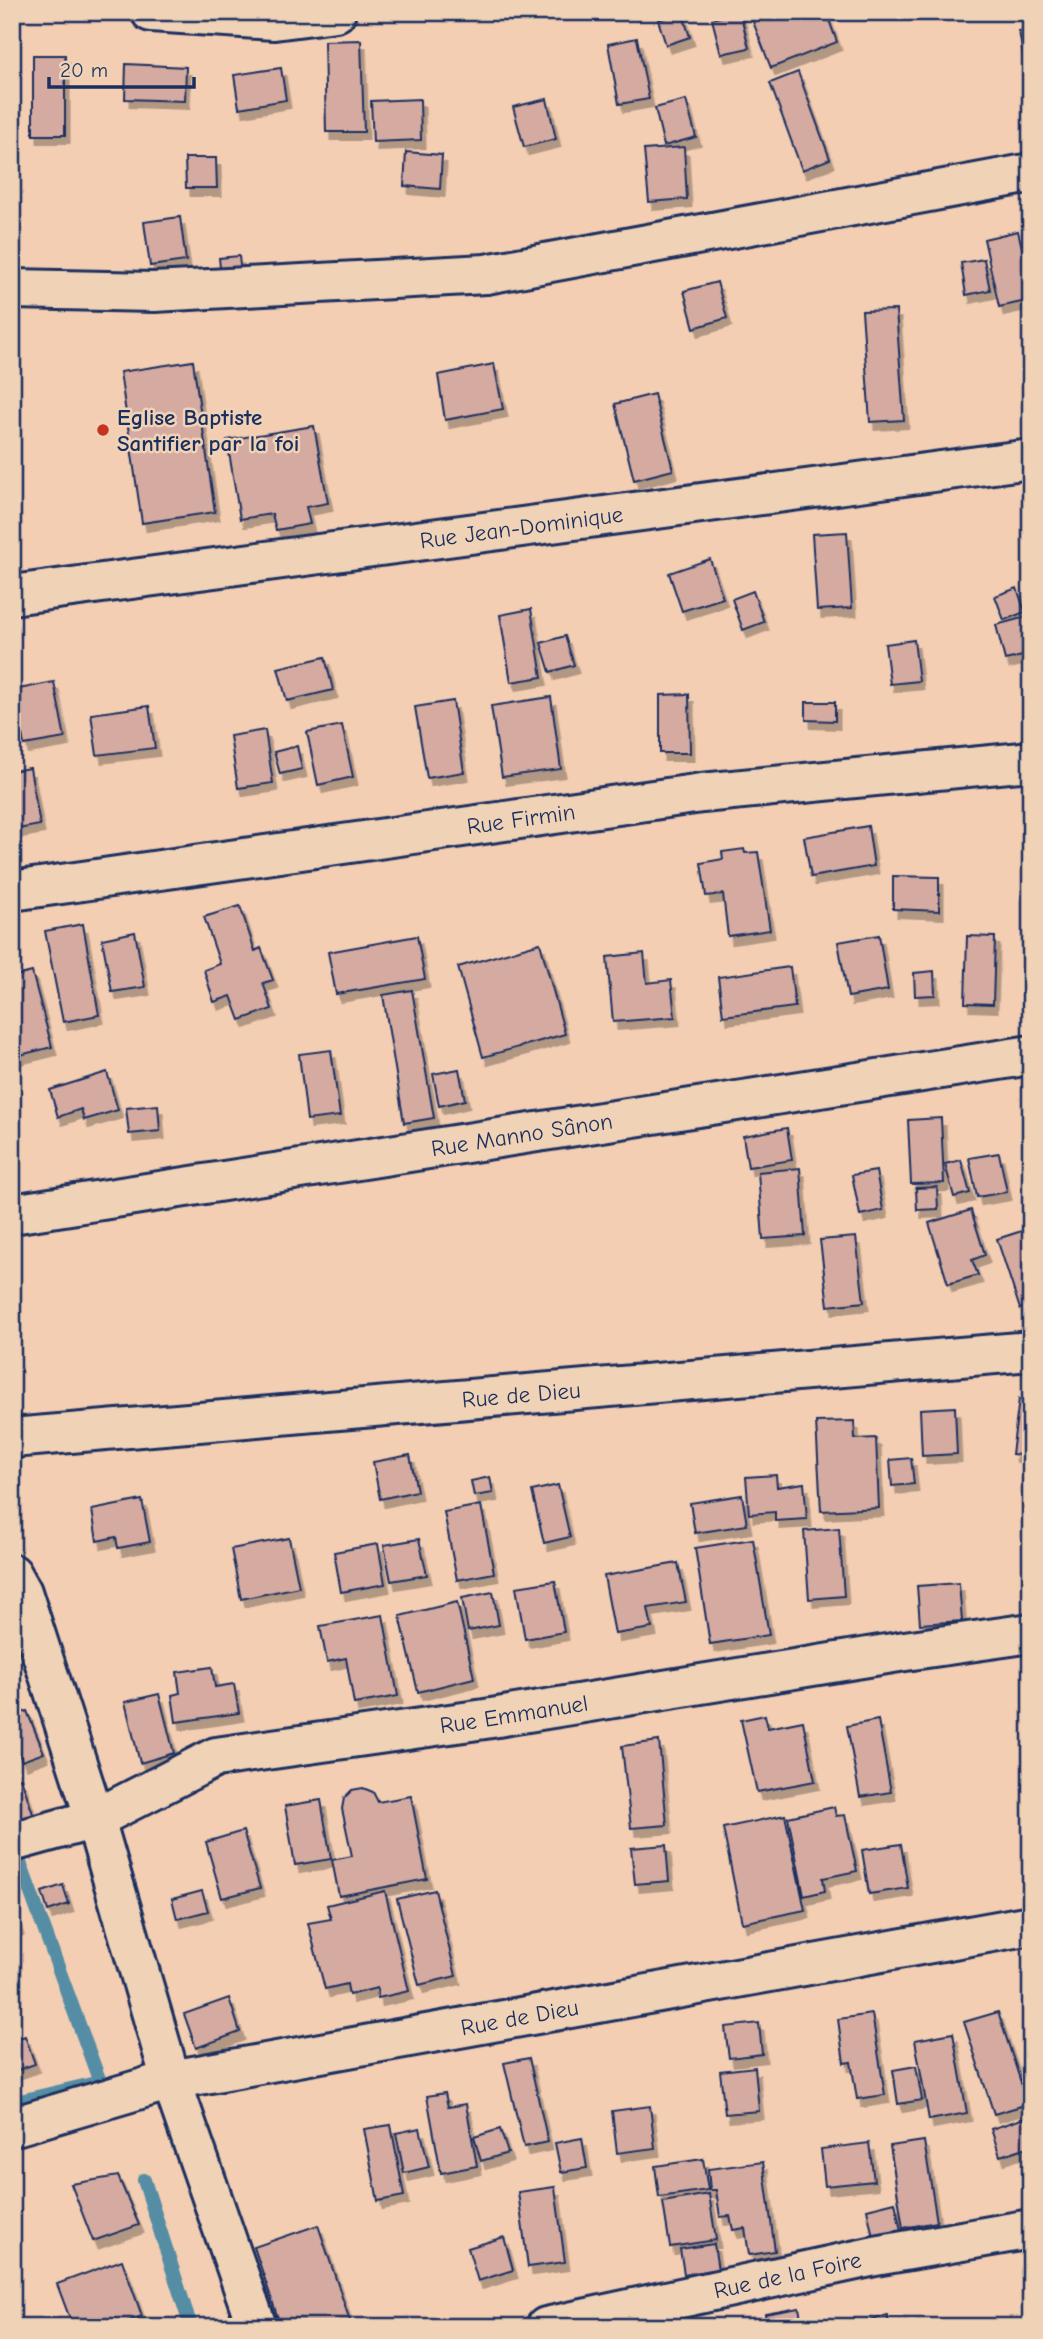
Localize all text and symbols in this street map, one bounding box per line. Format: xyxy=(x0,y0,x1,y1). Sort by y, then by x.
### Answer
scale bar xyxy=(49,46,194,90)
text: 20 m xyxy=(60,58,108,82)
place label: Eglise Baptiste Santifier par la foi xyxy=(117,404,299,457)
marker: Eglise Baptiste Santifier par la foi xyxy=(95,422,111,438)
street label: Rue Jean-Dominique xyxy=(418,501,625,554)
street label: Rue Firmin xyxy=(465,798,577,840)
street label: Rue Manno Sânon xyxy=(429,1107,615,1162)
street label: Rue de Dieu xyxy=(461,1377,582,1414)
street label: Rue Emmanuel xyxy=(438,1690,590,1739)
street label: Rue de Dieu xyxy=(459,1994,581,2042)
street label: Rue de la Foire xyxy=(711,2246,864,2304)

